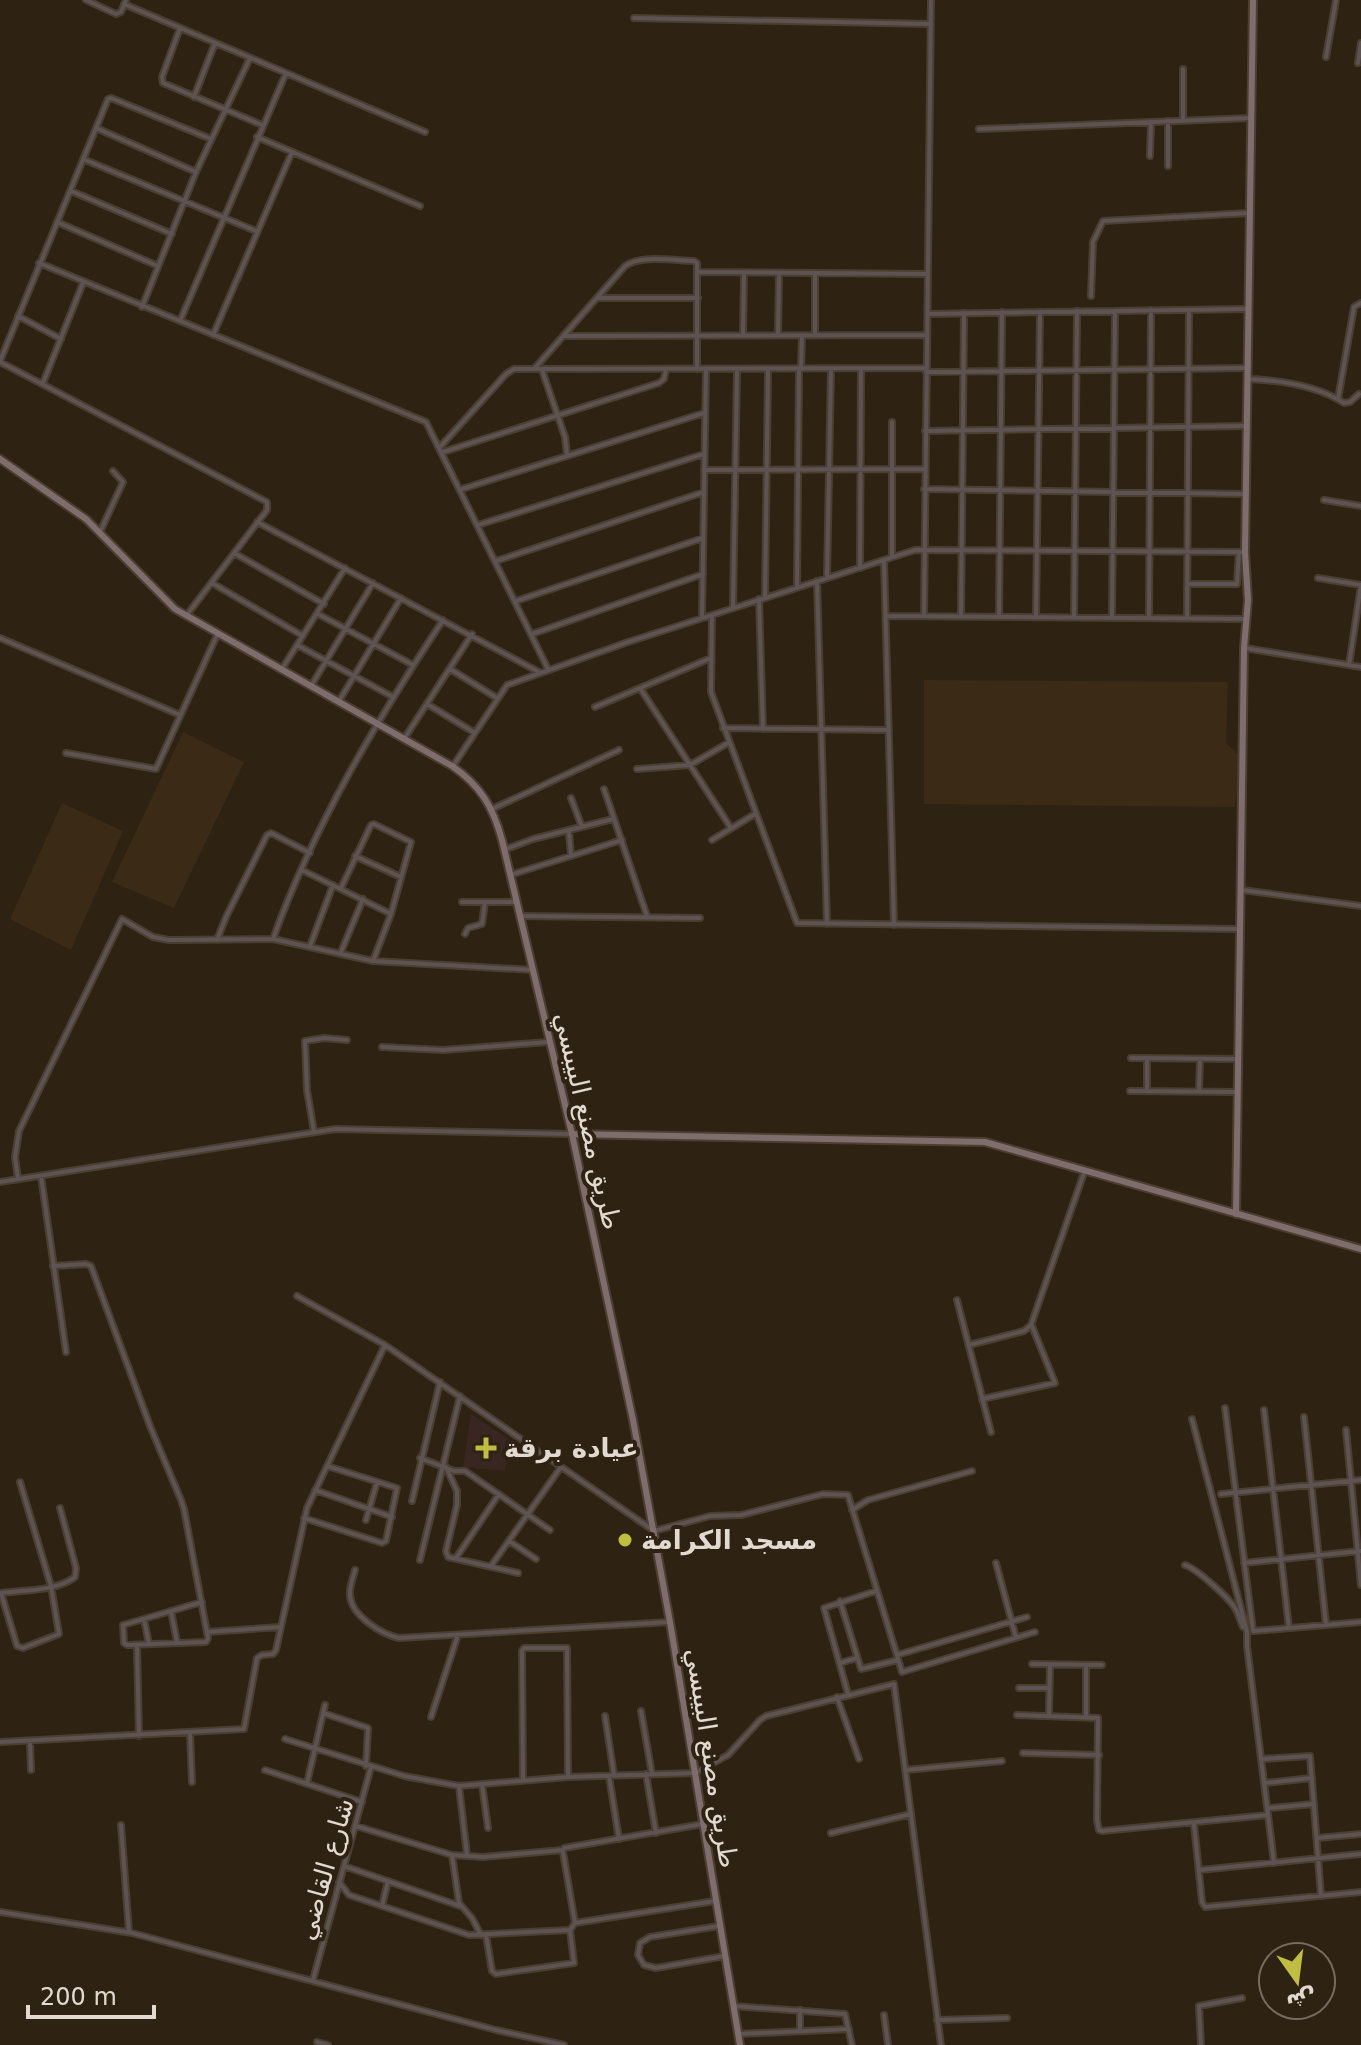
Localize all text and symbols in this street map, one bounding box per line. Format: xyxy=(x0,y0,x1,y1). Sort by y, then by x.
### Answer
street label: طريق مصنع البيبسي xyxy=(547,1009,628,1233)
place label: عيادة برقة xyxy=(504,1433,639,1464)
marker: عيادة برقة xyxy=(475,1437,497,1459)
place label: مسجد الكرامة xyxy=(641,1525,817,1556)
marker: مسجد الكرامة xyxy=(616,1531,634,1549)
street label: طريق مصنع البيبسي xyxy=(679,1646,744,1870)
street label: شارع القاضي xyxy=(290,1795,360,1943)
north arrow xyxy=(1257,1941,1337,2021)
scale bar xyxy=(28,1969,154,2019)
text: 200 m xyxy=(40,1983,117,2011)
text: ش xyxy=(1284,1984,1319,2016)

